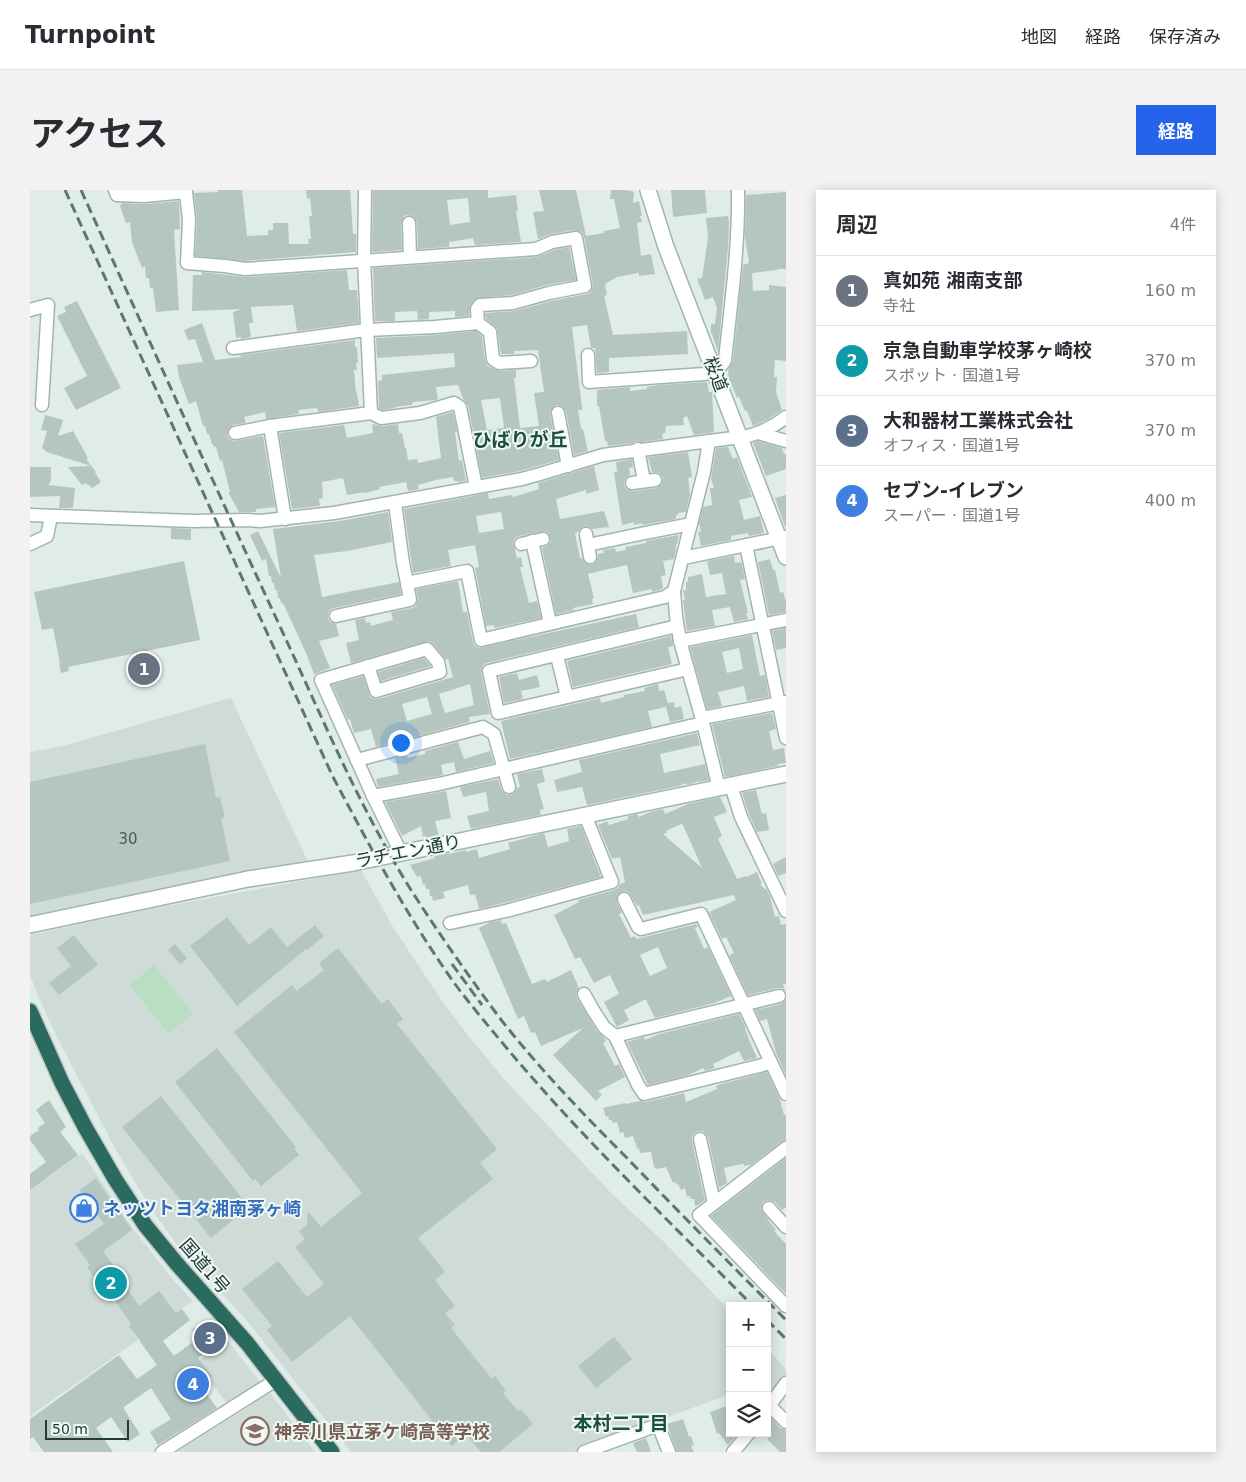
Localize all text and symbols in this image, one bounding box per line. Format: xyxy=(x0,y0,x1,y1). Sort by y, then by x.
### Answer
text: Turnpoint xyxy=(25,21,155,49)
text: 地図 xyxy=(1021,26,1057,47)
text: 経路 xyxy=(1085,26,1121,47)
text: 保存済み xyxy=(1149,26,1221,47)
button: 経路 xyxy=(1136,105,1216,155)
text: アクセス xyxy=(30,114,168,154)
text: 周辺 xyxy=(836,213,878,237)
text: 4件 xyxy=(1170,215,1196,234)
text: 真如苑 湘南支部 xyxy=(883,269,1023,291)
text: 1 xyxy=(846,281,858,300)
text: 160 m xyxy=(1145,281,1196,300)
text: 寺社 xyxy=(883,296,915,315)
text: 京急自動車学校茅ヶ崎校 xyxy=(883,339,1092,361)
text: 2 xyxy=(846,351,858,370)
text: 370 m xyxy=(1145,351,1196,370)
street label: 桜道 xyxy=(700,353,732,395)
text: スポット · 国道1号 xyxy=(883,366,1020,385)
text: 大和器材工業株式会社 xyxy=(883,409,1073,431)
text: 3 xyxy=(846,421,858,440)
text: 370 m xyxy=(1145,421,1196,440)
district label: ひばりが丘 xyxy=(472,428,568,450)
text: オフィス · 国道1号 xyxy=(883,436,1020,455)
text: セブン-イレブン xyxy=(883,479,1024,501)
text: 4 xyxy=(846,491,858,510)
text: 400 m xyxy=(1145,491,1196,510)
text: スーパー · 国道1号 xyxy=(883,506,1020,525)
pin: 1 xyxy=(128,650,160,688)
your location xyxy=(388,730,414,756)
house number: 30 xyxy=(118,830,138,848)
street label: ラチエン通り xyxy=(353,830,463,872)
shop icon: ネッツトヨタ湘南茅ヶ崎 xyxy=(69,1193,99,1223)
place label: ネッツトヨタ湘南茅ヶ崎 xyxy=(103,1198,301,1219)
street label: 国道1号 xyxy=(176,1234,234,1298)
pin: 2 xyxy=(95,1264,127,1302)
map controls xyxy=(726,1302,771,1437)
button: + xyxy=(726,1302,771,1347)
pin: 3 xyxy=(194,1319,226,1357)
button: − xyxy=(726,1347,771,1392)
pin: 4 xyxy=(177,1365,209,1403)
button: layers xyxy=(726,1392,771,1437)
district label: 本村二丁目 xyxy=(573,1412,669,1434)
school or university icon: 神奈川県立茅ケ崎高等学校 xyxy=(240,1416,270,1446)
scale bar xyxy=(45,1417,129,1440)
text: 50 m xyxy=(52,1421,88,1437)
place label: 神奈川県立茅ケ崎高等学校 xyxy=(274,1421,490,1442)

